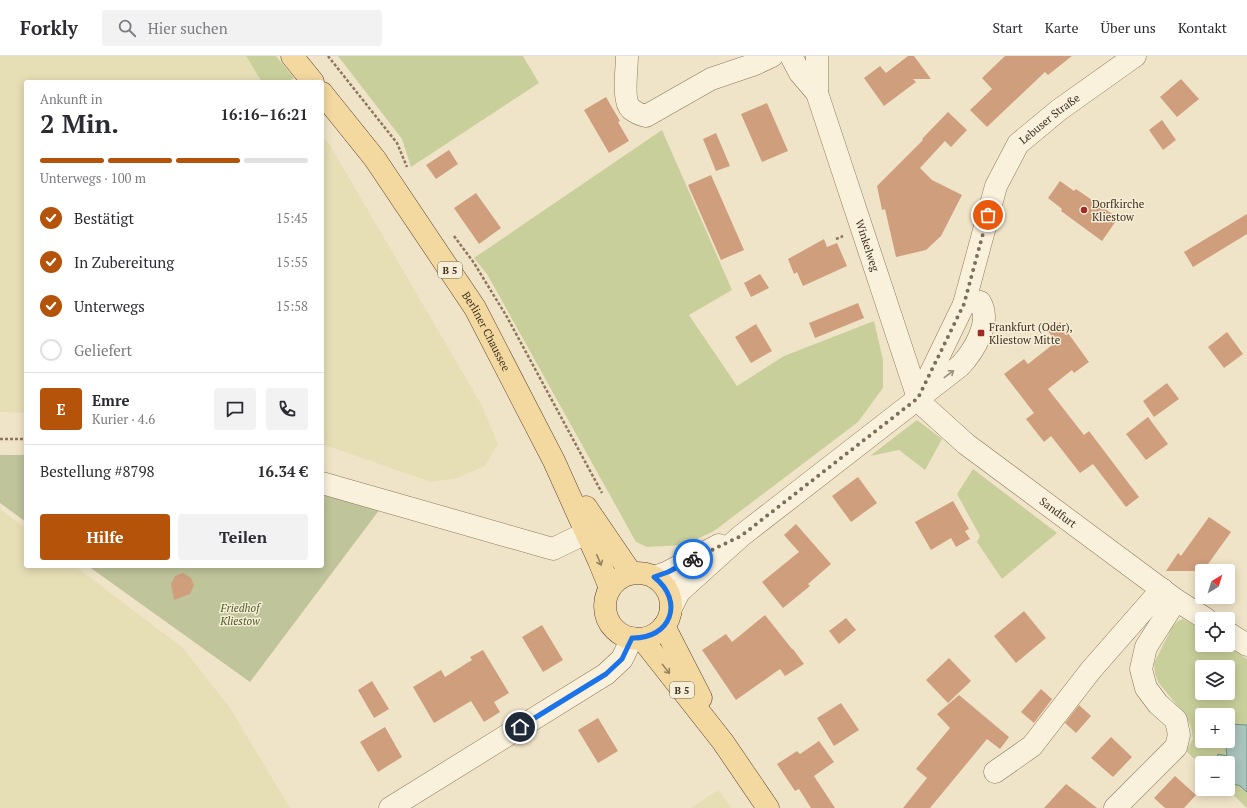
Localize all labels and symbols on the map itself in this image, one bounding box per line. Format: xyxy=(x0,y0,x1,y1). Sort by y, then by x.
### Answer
street label: Lebuser Straße xyxy=(1016,90,1083,147)
place label: Dorfkirche Kliestow xyxy=(1092,197,1145,224)
pin xyxy=(971,198,1005,232)
marker: Dorfkirche Kliestow xyxy=(1079,205,1089,215)
street label: Winkelweg xyxy=(852,218,883,273)
road number: B 5 xyxy=(438,262,462,278)
street label: Berliner Chaussee xyxy=(459,289,514,374)
place label: Frankfurt (Oder), Kliestow Mitte xyxy=(989,320,1073,347)
marker: Frankfurt (Oder), Kliestow Mitte xyxy=(976,328,986,338)
one-way arrow xyxy=(944,370,955,379)
street label: Sandfurt xyxy=(1037,494,1079,531)
courier xyxy=(673,539,713,579)
one-way arrow xyxy=(596,554,603,566)
north arrow xyxy=(1195,564,1235,604)
park label: Friedhof Kliestow xyxy=(219,601,262,628)
one-way arrow xyxy=(661,664,670,675)
road number: B 5 xyxy=(670,682,694,698)
pin xyxy=(503,710,537,744)

